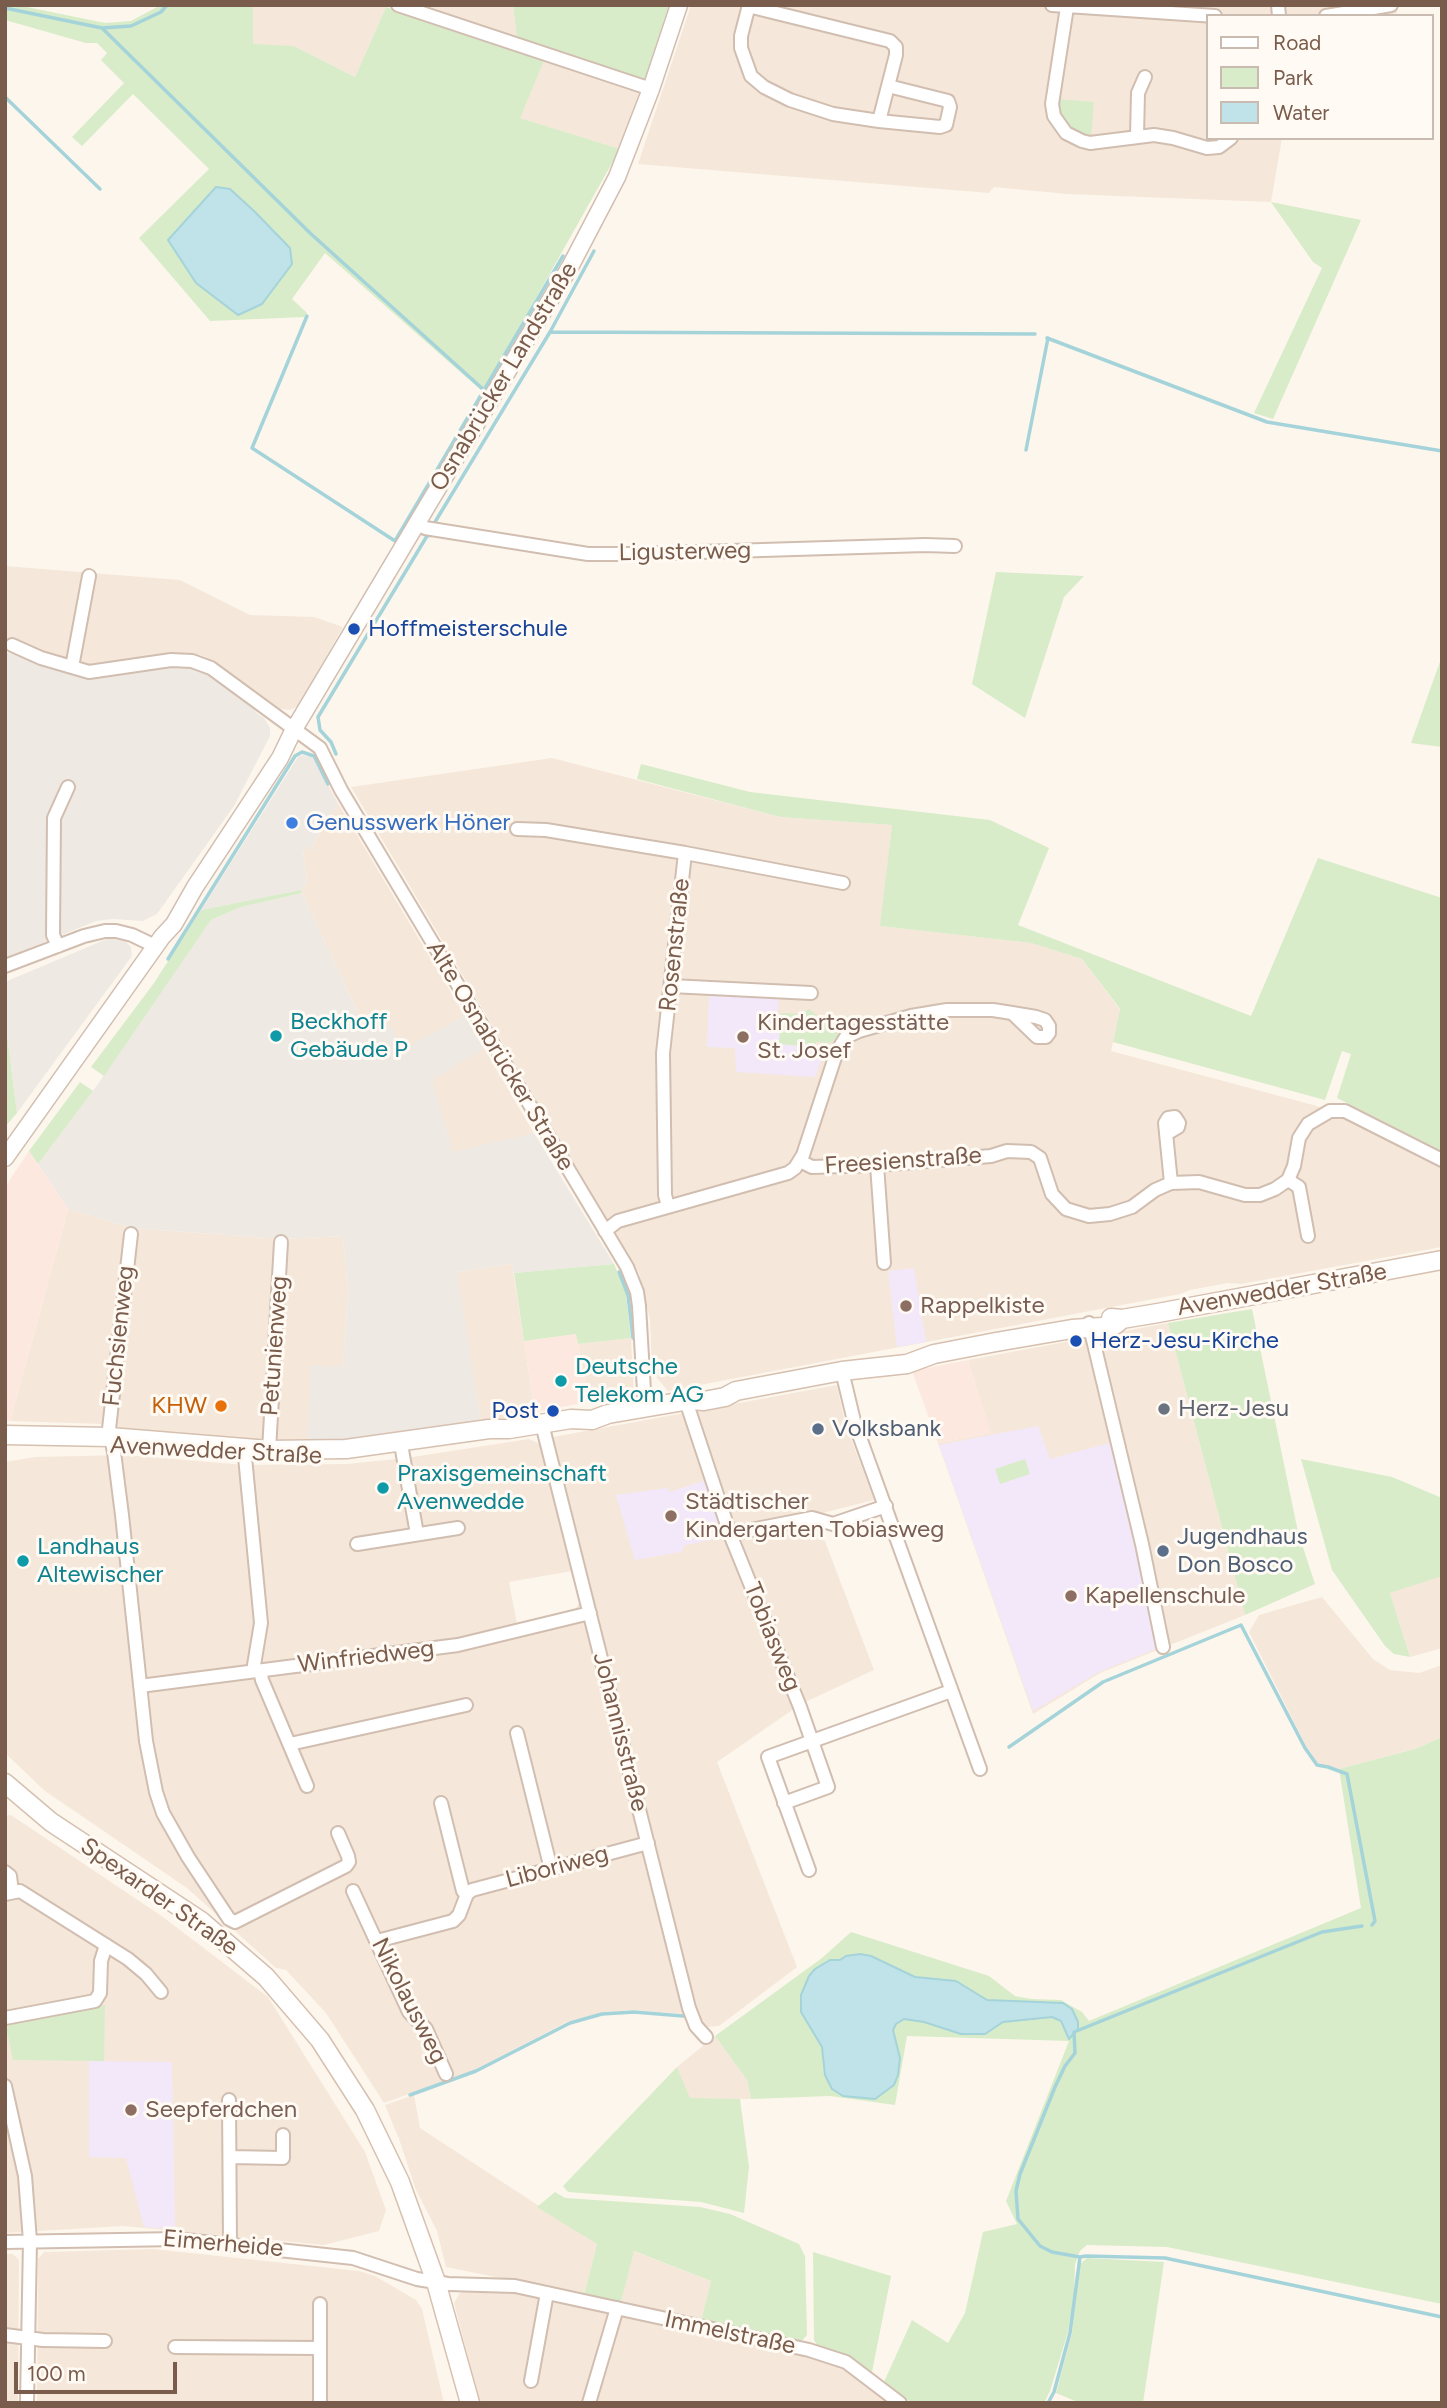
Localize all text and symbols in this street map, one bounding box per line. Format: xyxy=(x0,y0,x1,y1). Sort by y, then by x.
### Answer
legend xyxy=(1206,14,1433,140)
text: Road xyxy=(1273,30,1321,55)
text: Park xyxy=(1273,65,1313,90)
text: Water xyxy=(1273,100,1329,125)
street label: Osnabrücker Landstraße xyxy=(424,257,584,497)
street label: Ligusterweg xyxy=(618,536,752,568)
place label: Hoffmeisterschule xyxy=(368,615,567,643)
marker: Hoffmeisterschule xyxy=(346,621,362,637)
place label: Genusswerk Höner xyxy=(306,809,510,837)
marker: Genusswerk Höner xyxy=(284,815,300,831)
street label: Rosenstraße xyxy=(654,877,696,1013)
street label: Alte Osnabrücker Straße xyxy=(420,936,580,1176)
place label: Beckhoff Gebäude P xyxy=(290,1008,408,1064)
place label: Kindertagesstätte St. Josef xyxy=(757,1009,949,1065)
marker: Beckhoff Gebäude P xyxy=(268,1028,284,1044)
marker: Kindertagesstätte St. Josef xyxy=(735,1029,751,1045)
street label: Freesienstraße xyxy=(823,1141,983,1181)
street label: Avenwedder Straße xyxy=(1175,1257,1389,1323)
street label: Fuchsienweg xyxy=(97,1264,141,1408)
street label: Petunienweg xyxy=(256,1275,294,1417)
place label: Rappelkiste xyxy=(920,1292,1045,1320)
marker: Rappelkiste xyxy=(898,1298,914,1314)
place label: Herz-Jesu-Kirche xyxy=(1090,1327,1279,1355)
marker: Herz-Jesu-Kirche xyxy=(1068,1333,1084,1349)
place label: Deutsche Telekom AG xyxy=(575,1353,704,1409)
marker: Deutsche Telekom AG xyxy=(553,1373,569,1389)
place label: KHW xyxy=(151,1392,207,1420)
place label: Herz-Jesu xyxy=(1178,1395,1289,1423)
place label: Post xyxy=(491,1397,539,1425)
marker: KHW xyxy=(213,1398,229,1414)
marker: Herz-Jesu xyxy=(1156,1401,1172,1417)
marker: Post xyxy=(545,1403,561,1419)
place label: Volksbank xyxy=(832,1415,941,1443)
marker: Volksbank xyxy=(810,1421,826,1437)
street label: Avenwedder Straße xyxy=(109,1431,323,1471)
place label: Praxisgemeinschaft Avenwedde xyxy=(397,1460,607,1516)
marker: Praxisgemeinschaft Avenwedde xyxy=(375,1480,391,1496)
place label: Städtischer Kindergarten Tobiasweg xyxy=(685,1488,944,1544)
marker: Städtischer Kindergarten Tobiasweg xyxy=(663,1508,679,1524)
place label: Jugendhaus Don Bosco xyxy=(1177,1523,1308,1579)
place label: Landhaus Altewischer xyxy=(37,1533,163,1589)
marker: Jugendhaus Don Bosco xyxy=(1155,1543,1171,1559)
marker: Landhaus Altewischer xyxy=(15,1553,31,1569)
street label: Tobiasweg xyxy=(737,1579,807,1695)
place label: Kapellenschule xyxy=(1085,1582,1245,1610)
marker: Kapellenschule xyxy=(1063,1588,1079,1604)
street label: Winfriedweg xyxy=(296,1634,436,1680)
street label: Johannisstraße xyxy=(586,1650,654,1814)
street label: Spexarder Straße xyxy=(75,1832,243,1962)
street label: Liboriweg xyxy=(502,1839,612,1895)
street label: Nikolausweg xyxy=(365,1933,453,2069)
place label: Seepferdchen xyxy=(145,2096,297,2124)
marker: Seepferdchen xyxy=(123,2102,139,2118)
street label: Eimerheide xyxy=(162,2224,284,2264)
street label: Immelstraße xyxy=(662,2305,798,2361)
scale bar xyxy=(18,2348,180,2392)
text: 100 m xyxy=(27,2361,86,2386)

